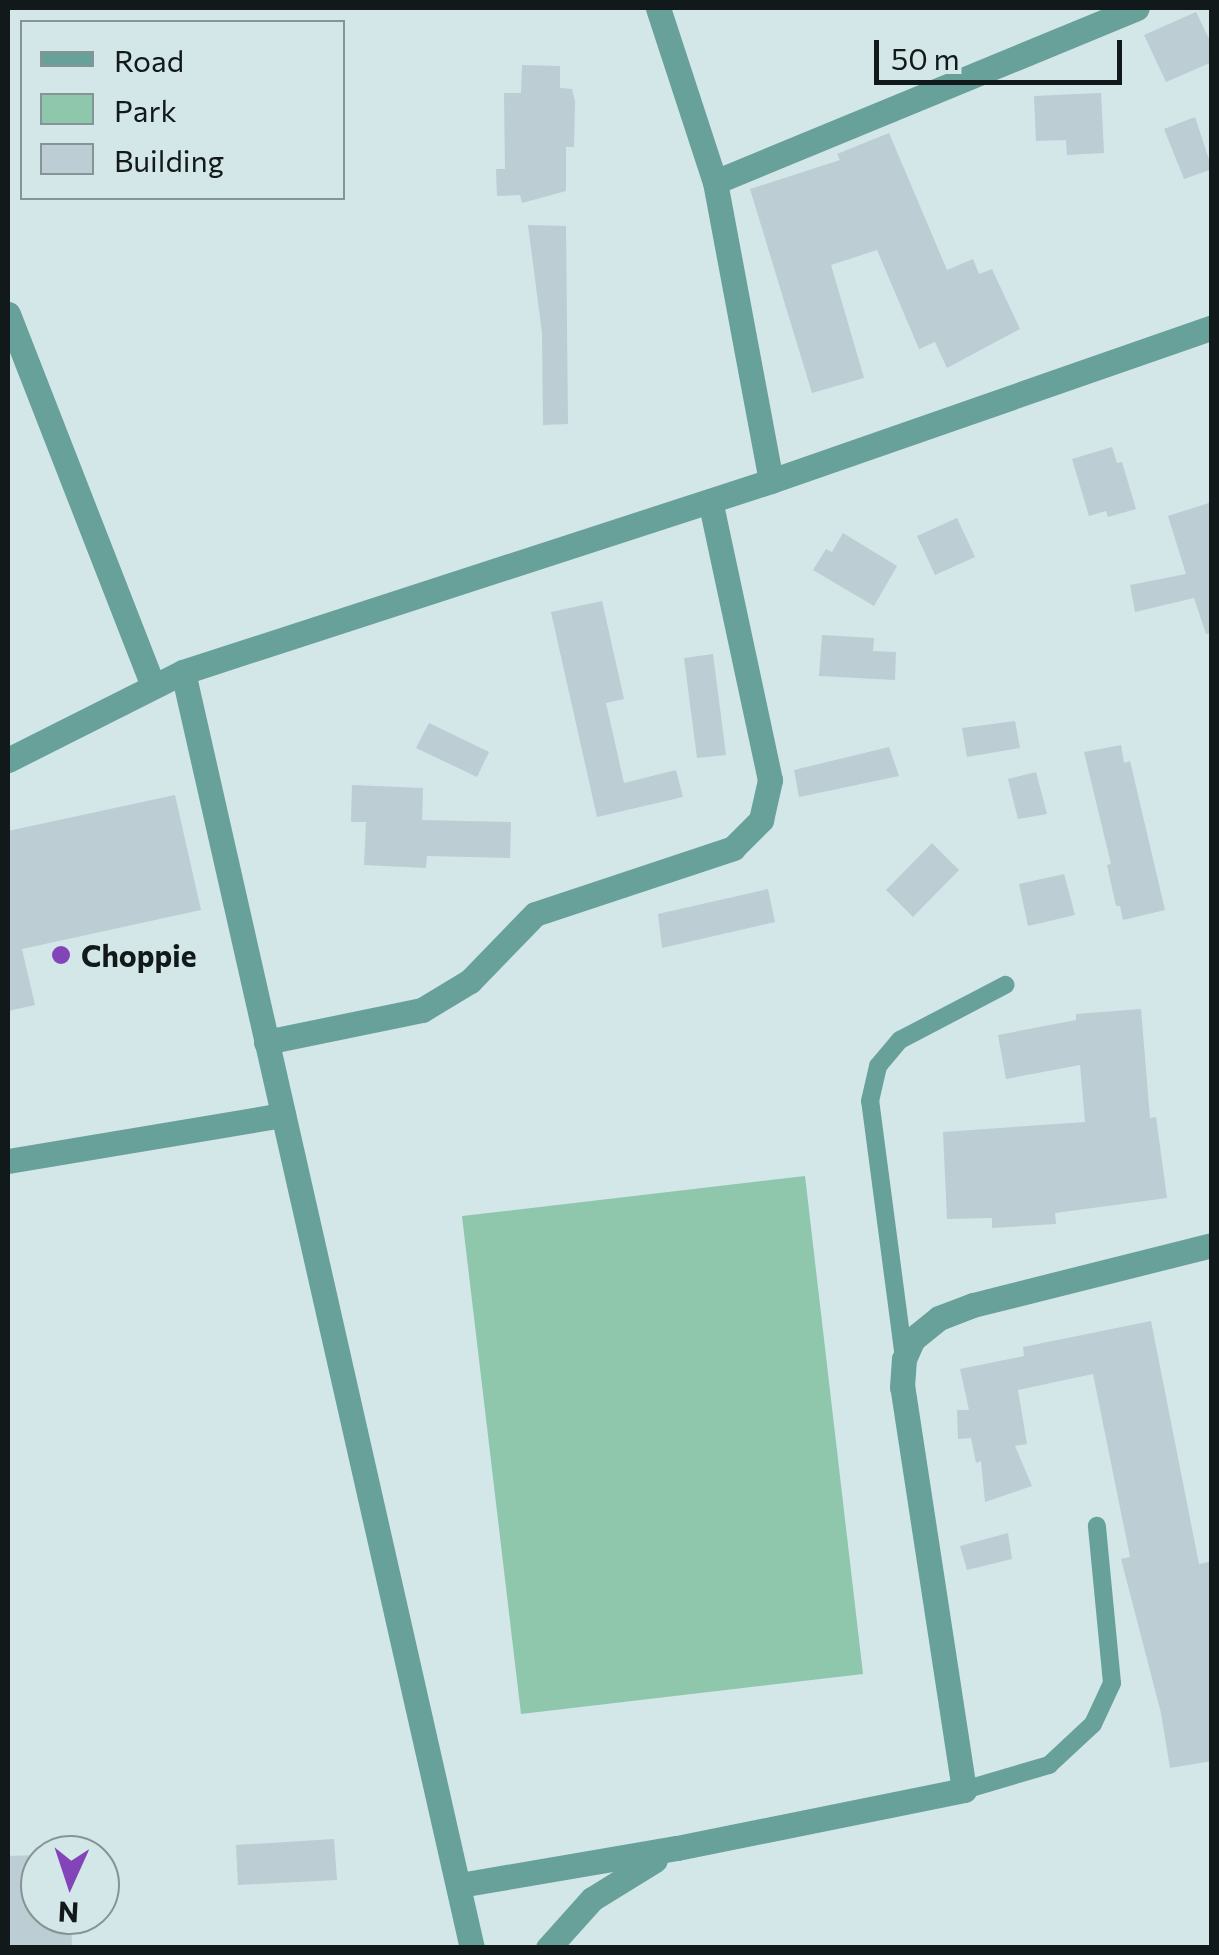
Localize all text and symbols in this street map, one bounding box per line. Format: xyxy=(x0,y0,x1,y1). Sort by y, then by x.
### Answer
legend xyxy=(20,20,345,200)
scale bar xyxy=(879,20,1126,82)
text: 50 m xyxy=(891,39,960,76)
text: Road xyxy=(114,41,184,78)
text: Park xyxy=(114,91,177,128)
text: Building xyxy=(114,141,224,178)
place label: Choppie xyxy=(81,937,196,973)
marker: Choppie xyxy=(50,944,72,966)
north arrow xyxy=(20,1835,120,1935)
text: N xyxy=(57,1895,80,1930)

